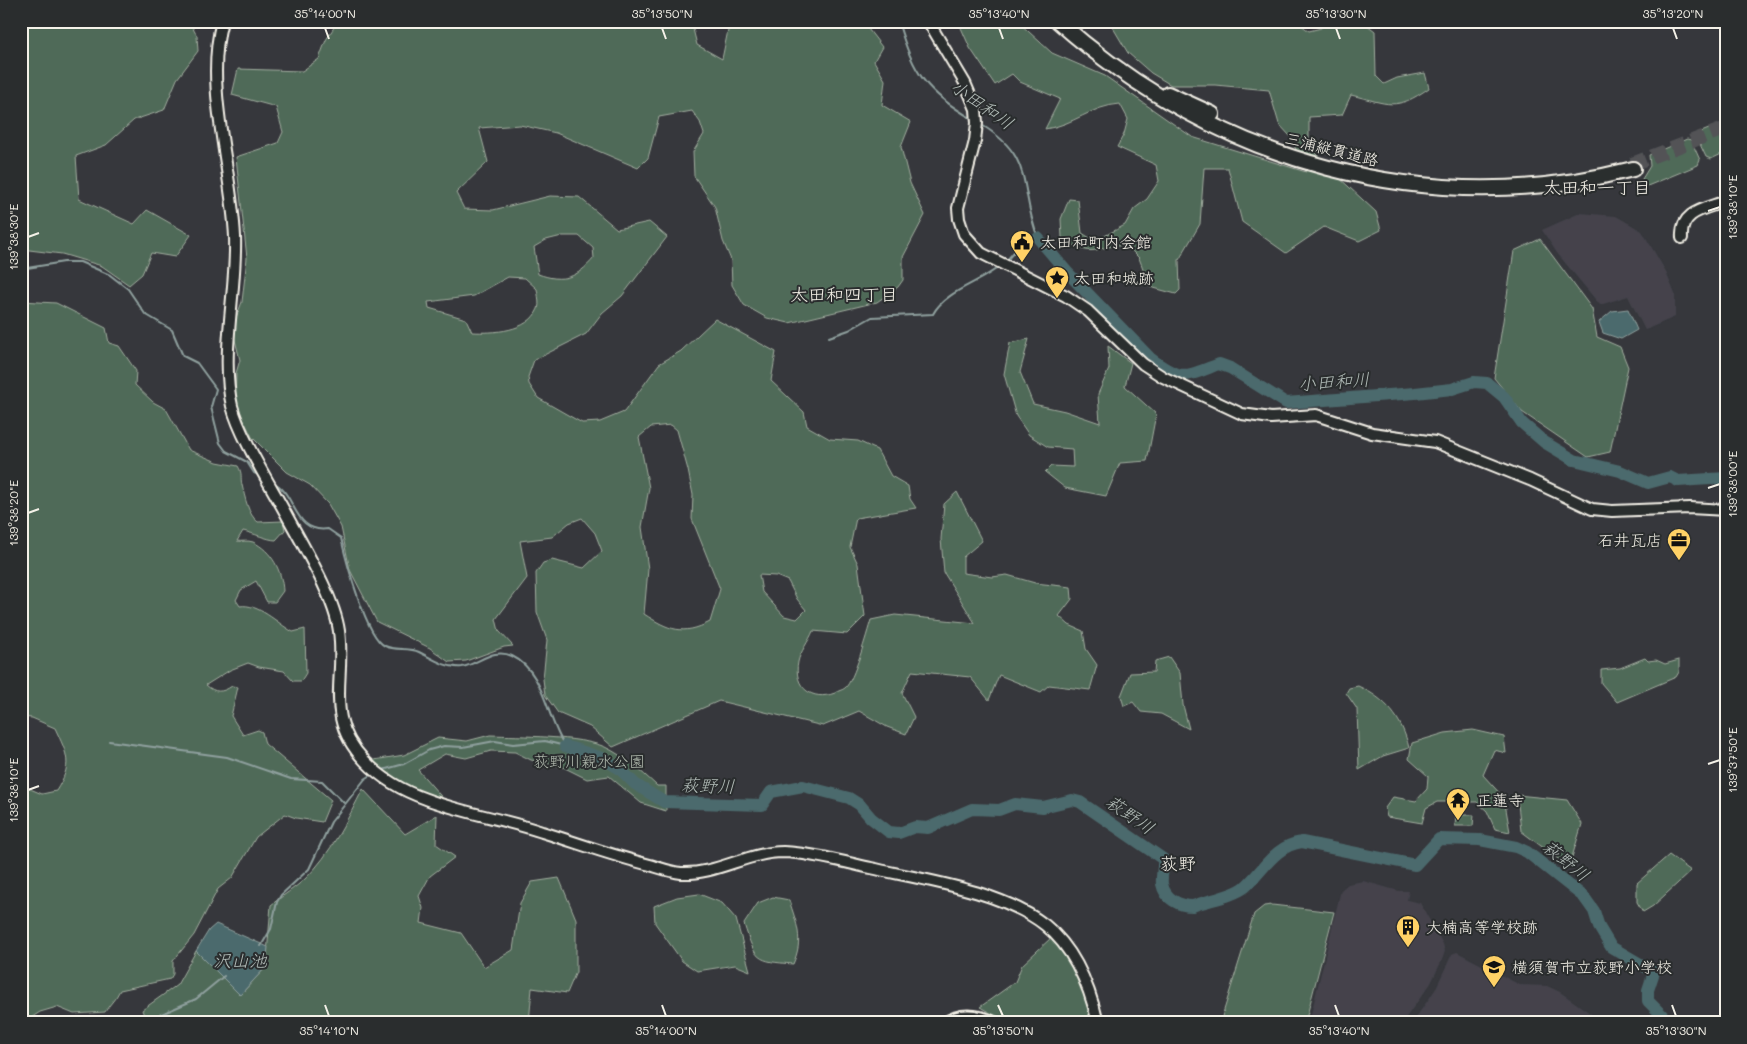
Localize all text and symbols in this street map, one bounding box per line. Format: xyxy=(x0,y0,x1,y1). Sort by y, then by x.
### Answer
text: 35°14'00"N xyxy=(294,5,356,21)
text: 35°13'50"N xyxy=(631,5,693,21)
text: 35°13'40"N xyxy=(968,5,1030,21)
text: 35°13'30"N xyxy=(1305,5,1367,21)
text: 35°13'20"N xyxy=(1643,5,1703,21)
water label: 小田和川 xyxy=(946,74,1019,135)
street label: 三浦縦貫道路 xyxy=(1283,127,1381,170)
text: 139°38'10"E xyxy=(1724,174,1740,239)
district label: 太田和一丁目 xyxy=(1543,175,1651,199)
text: 139°38'30"E xyxy=(5,204,21,270)
public building icon: 太田和町内会館 xyxy=(1009,229,1035,263)
place label: 太田和町内会館 xyxy=(1040,231,1152,252)
place icon: 太田和城跡 xyxy=(1044,265,1070,299)
place label: 太田和城跡 xyxy=(1074,267,1154,288)
district label: 太田和四丁目 xyxy=(790,282,898,306)
water label: 小田和川 xyxy=(1297,367,1371,395)
text: 139°38'00"E xyxy=(1724,450,1740,517)
text: 139°38'20"E xyxy=(5,480,21,546)
office icon: 石井瓦店 xyxy=(1666,527,1692,561)
place label: 石井瓦店 xyxy=(1598,529,1662,550)
text: 139°37'50"E xyxy=(1724,727,1740,793)
park label: 荻野川親水公園 xyxy=(533,750,645,771)
text: 139°38'10"E xyxy=(5,757,21,822)
water label: 萩野川 xyxy=(681,772,735,798)
temple icon: 正蓮寺 xyxy=(1445,787,1471,821)
water label: 萩野川 xyxy=(1102,789,1160,839)
place label: 正蓮寺 xyxy=(1476,789,1524,810)
water label: 萩野川 xyxy=(1538,834,1595,887)
district label: 荻野 xyxy=(1160,851,1196,875)
building icon: 大楠高等学校跡 xyxy=(1395,914,1421,948)
place label: 大楠高等学校跡 xyxy=(1426,916,1538,937)
water label: 沢山池 xyxy=(213,948,268,972)
school or university icon: 横須賀市立荻野小学校 xyxy=(1481,954,1507,988)
place label: 横須賀市立荻野小学校 xyxy=(1512,956,1672,977)
text: 35°14'10"N xyxy=(299,1022,359,1038)
text: 35°14'00"N xyxy=(635,1022,697,1038)
text: 35°13'50"N xyxy=(972,1022,1034,1038)
text: 35°13'40"N xyxy=(1308,1022,1370,1038)
text: 35°13'30"N xyxy=(1645,1022,1707,1038)

